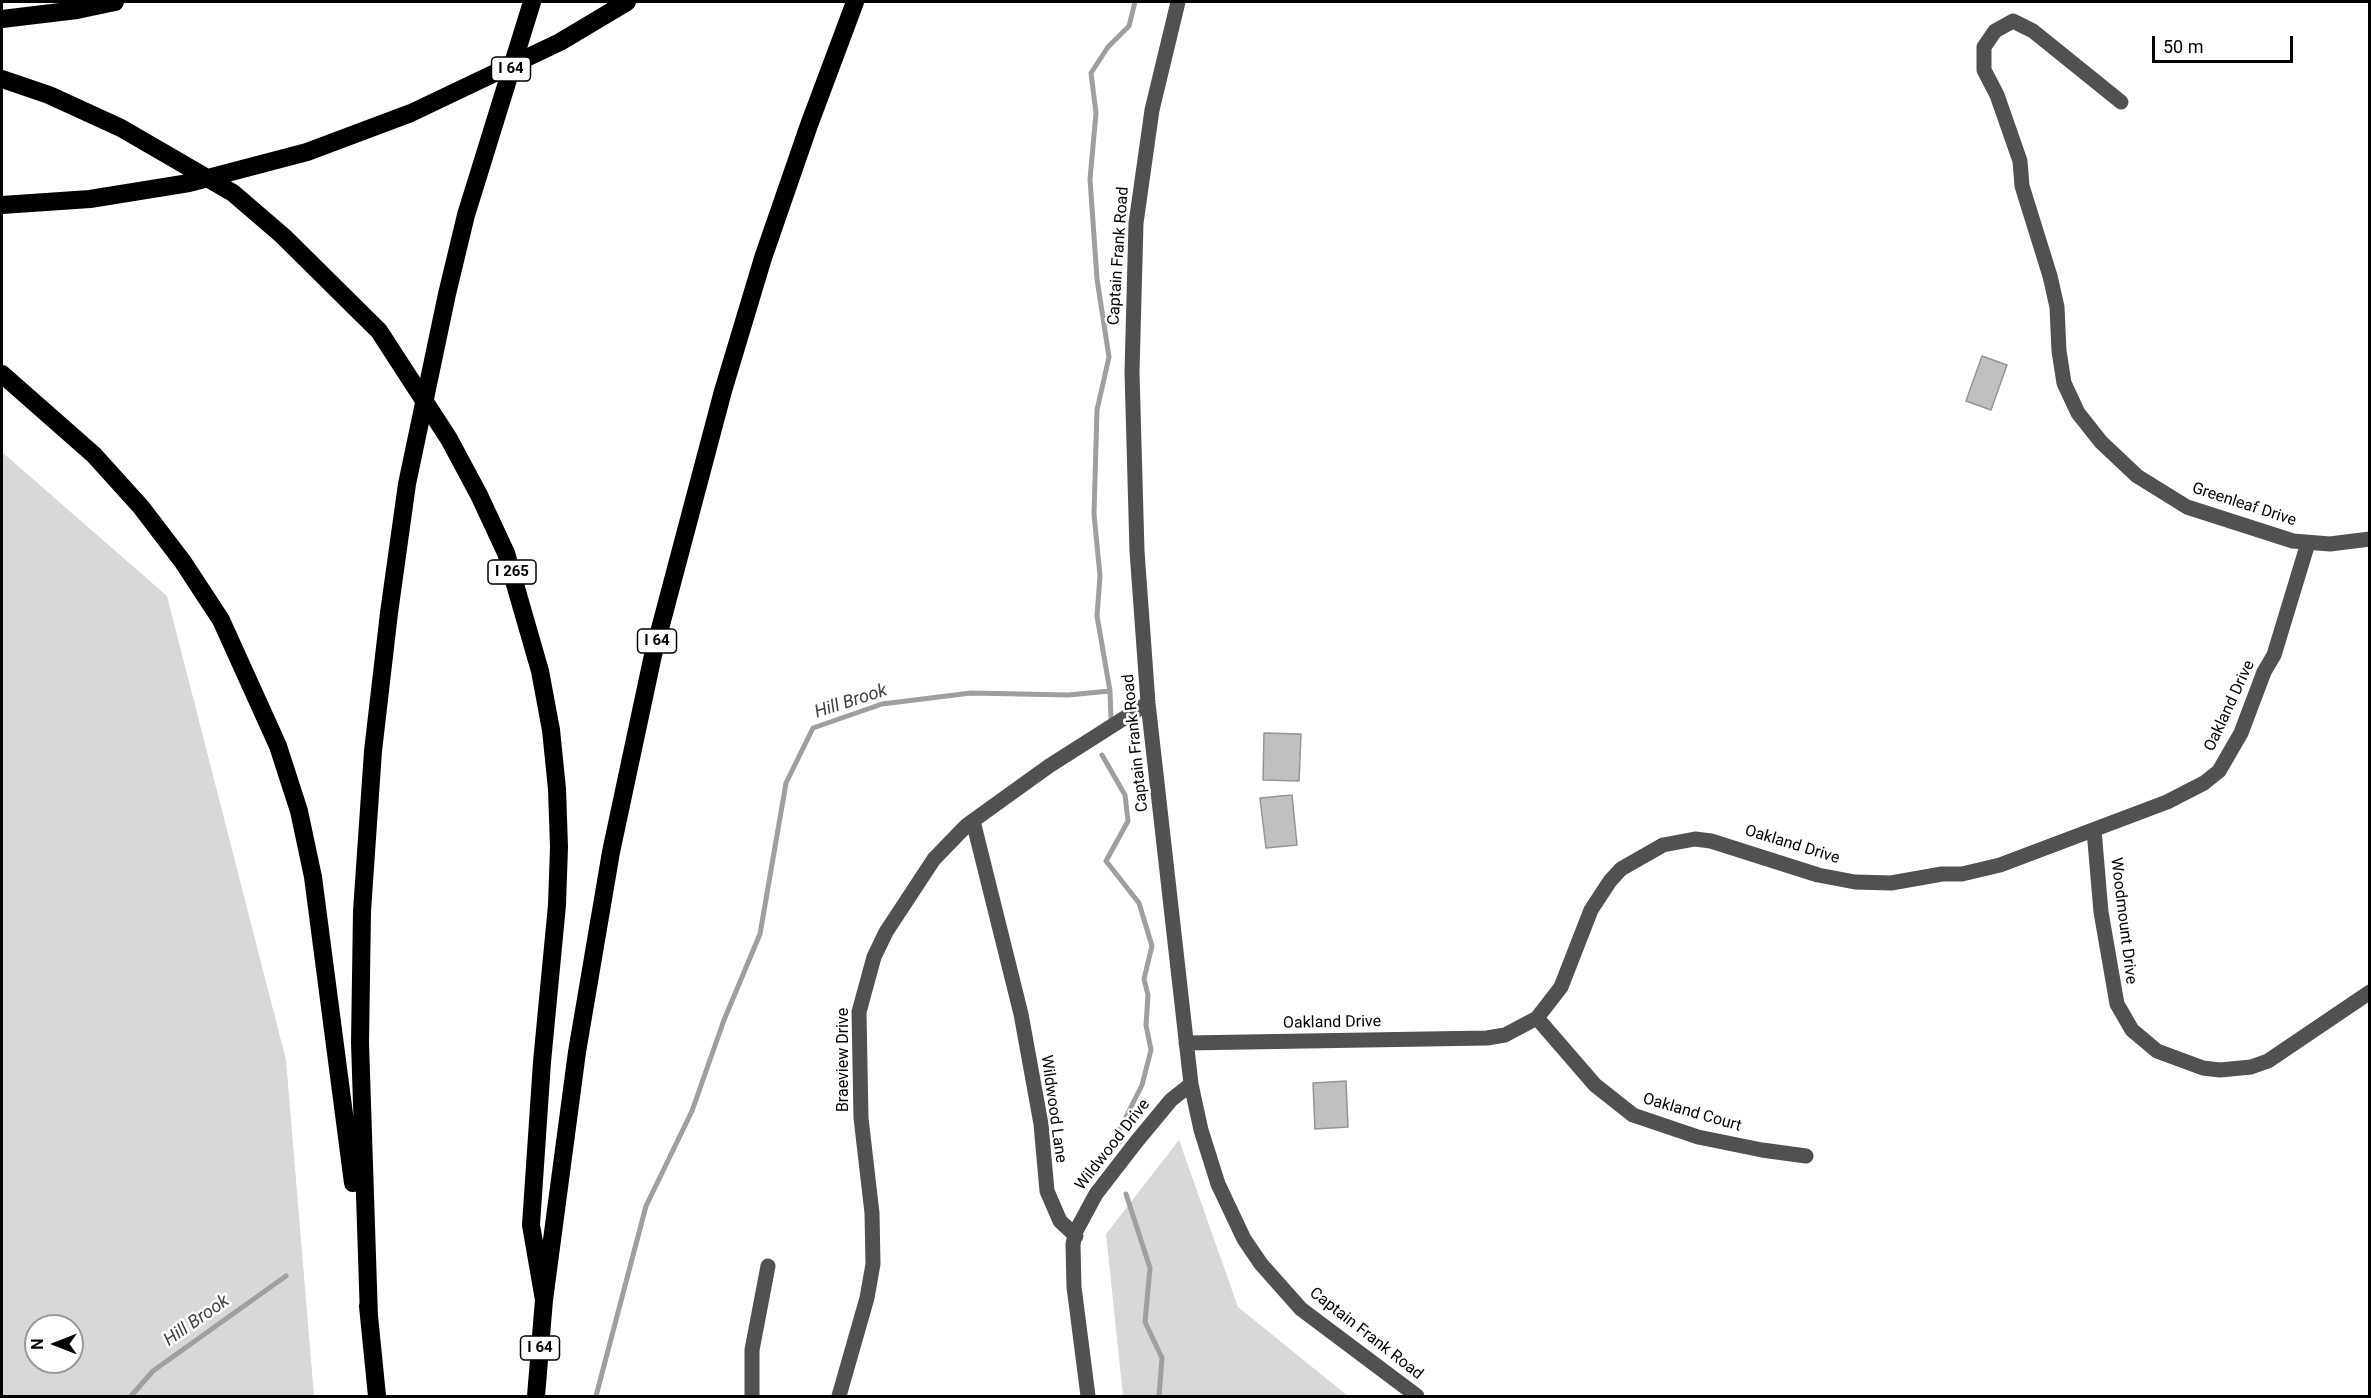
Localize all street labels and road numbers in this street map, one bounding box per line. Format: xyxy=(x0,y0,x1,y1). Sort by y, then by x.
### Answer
road number: I 64 xyxy=(492,57,530,81)
street label: Captain Frank Road xyxy=(1105,186,1133,326)
street label: Greenleaf Drive xyxy=(2189,479,2299,531)
road number: I 265 xyxy=(488,560,536,584)
road number: I 64 xyxy=(638,629,676,653)
street label: Oakland Drive xyxy=(2201,657,2259,755)
street label: Captain Frank Road xyxy=(1119,673,1153,813)
street label: Oakland Drive xyxy=(1742,821,1842,869)
street label: Woodmount Drive xyxy=(2106,857,2140,985)
street label: Braeview Drive xyxy=(834,1008,854,1112)
street label: Oakland Drive xyxy=(1283,1013,1381,1033)
street label: Wildwood Lane xyxy=(1036,1054,1070,1164)
street label: Oakland Court xyxy=(1640,1090,1744,1136)
street label: Wildwood Drive xyxy=(1072,1096,1154,1194)
street label: Captain Frank Road xyxy=(1305,1284,1427,1384)
road number: I 64 xyxy=(520,1336,560,1360)

